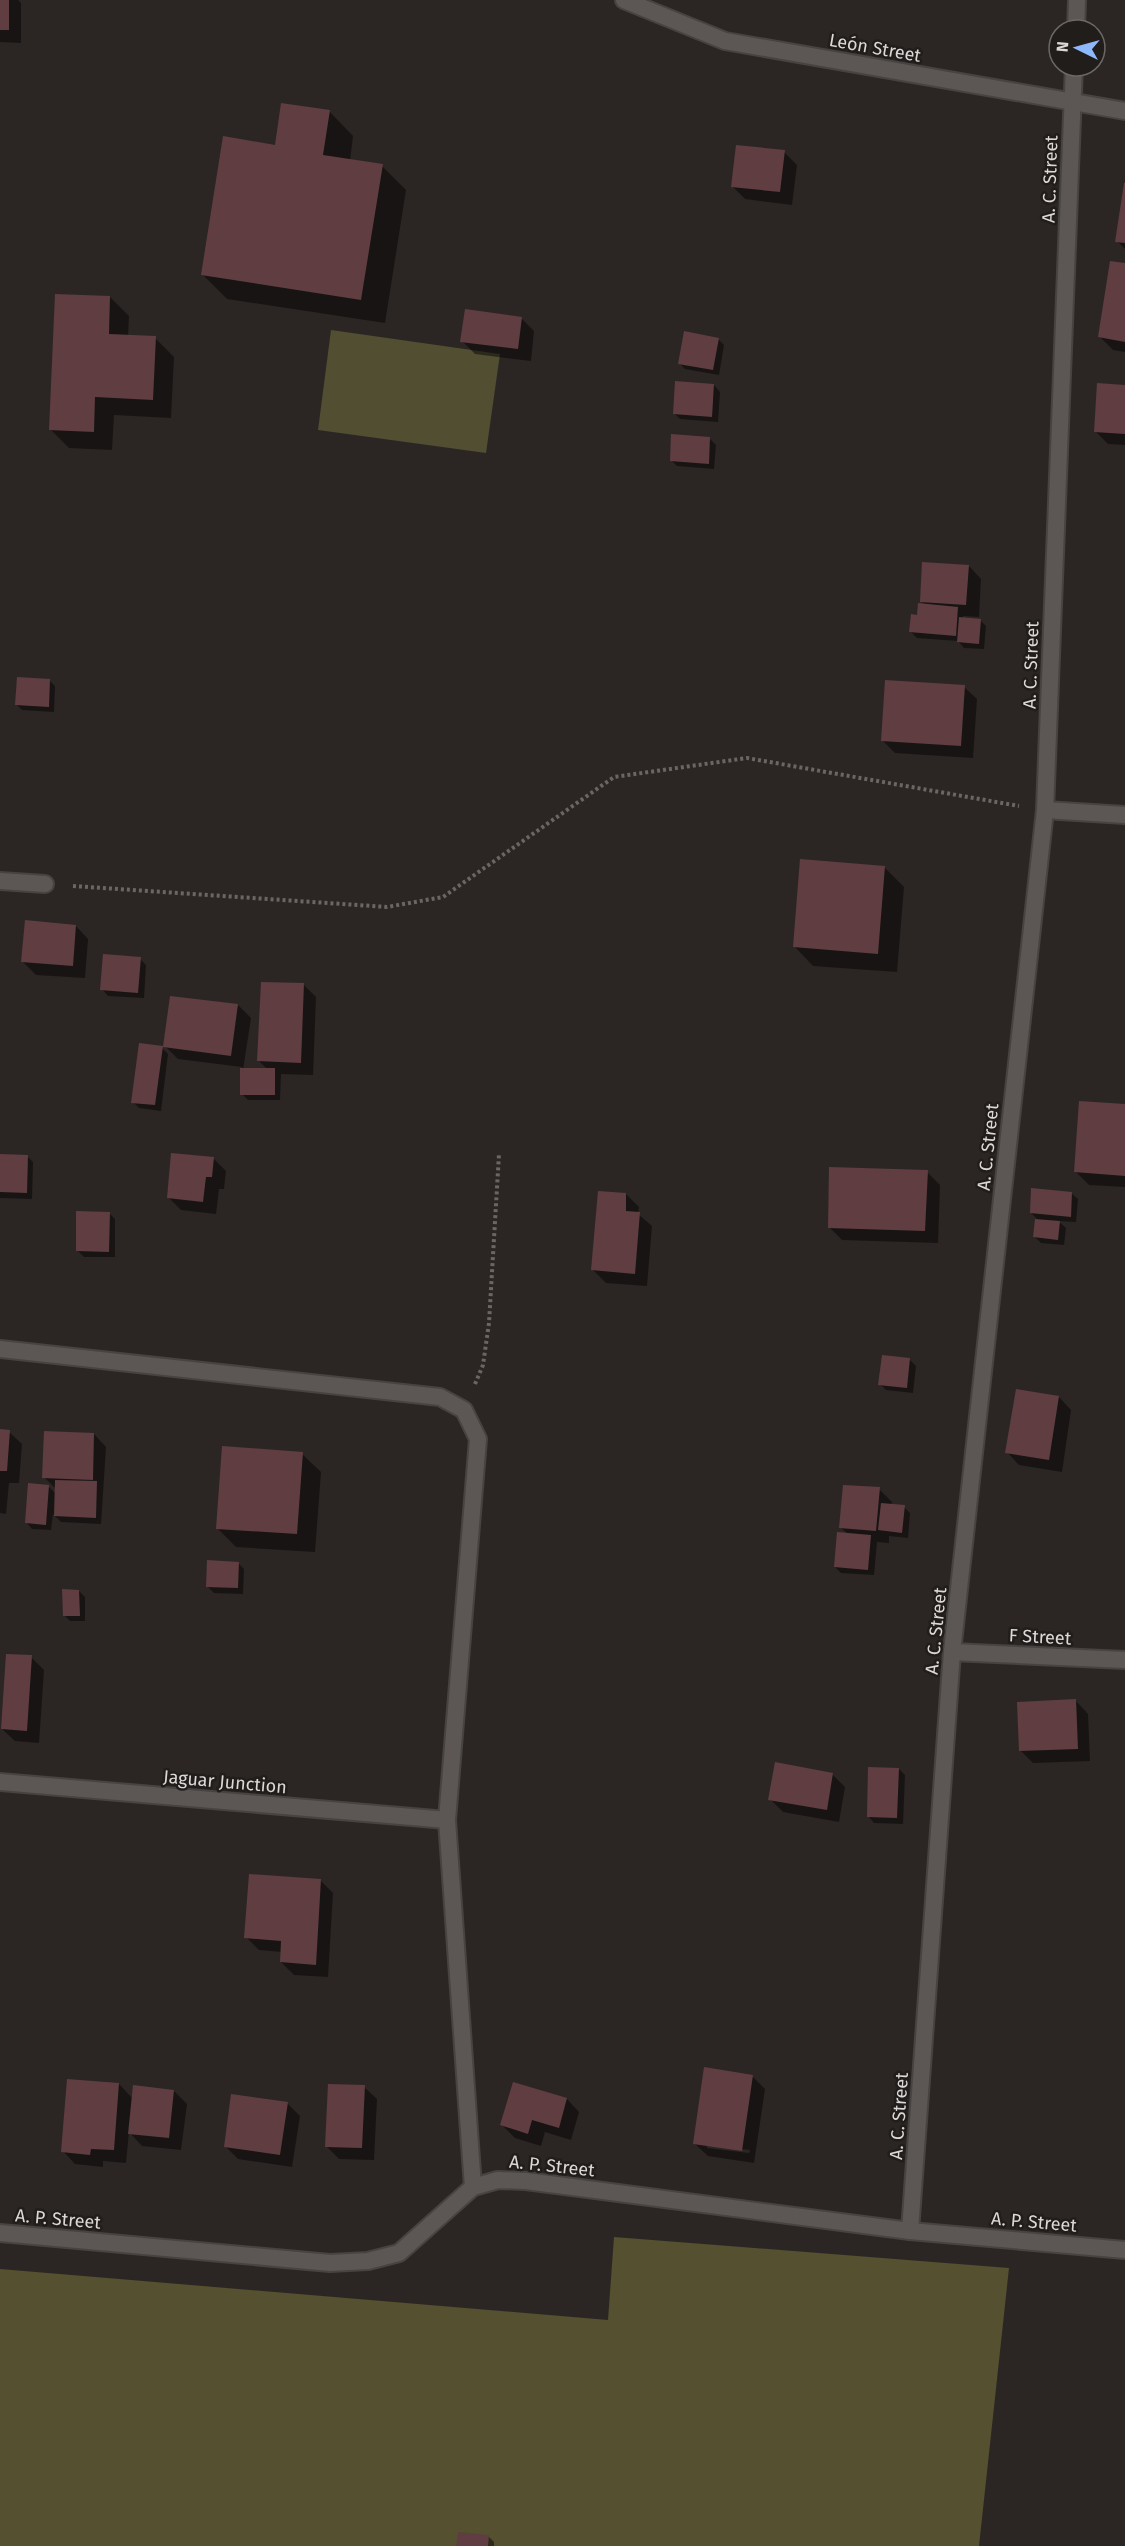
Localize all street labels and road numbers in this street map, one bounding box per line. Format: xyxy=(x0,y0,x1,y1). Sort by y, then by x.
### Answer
street label: León Street xyxy=(827,29,923,67)
street label: A. C. Street xyxy=(1037,134,1063,223)
street label: A. C. Street xyxy=(1018,620,1044,709)
street label: A. C. Street xyxy=(972,1102,1004,1192)
street label: A. C. Street xyxy=(920,1586,952,1676)
street label: F Street xyxy=(1008,1624,1072,1650)
street label: Jaguar Junction xyxy=(162,1766,288,1798)
street label: A. C. Street xyxy=(885,2071,913,2160)
street label: A. P. Street xyxy=(508,2151,596,2181)
street label: A. P. Street xyxy=(14,2204,102,2234)
street label: A. P. Street xyxy=(990,2207,1078,2237)

